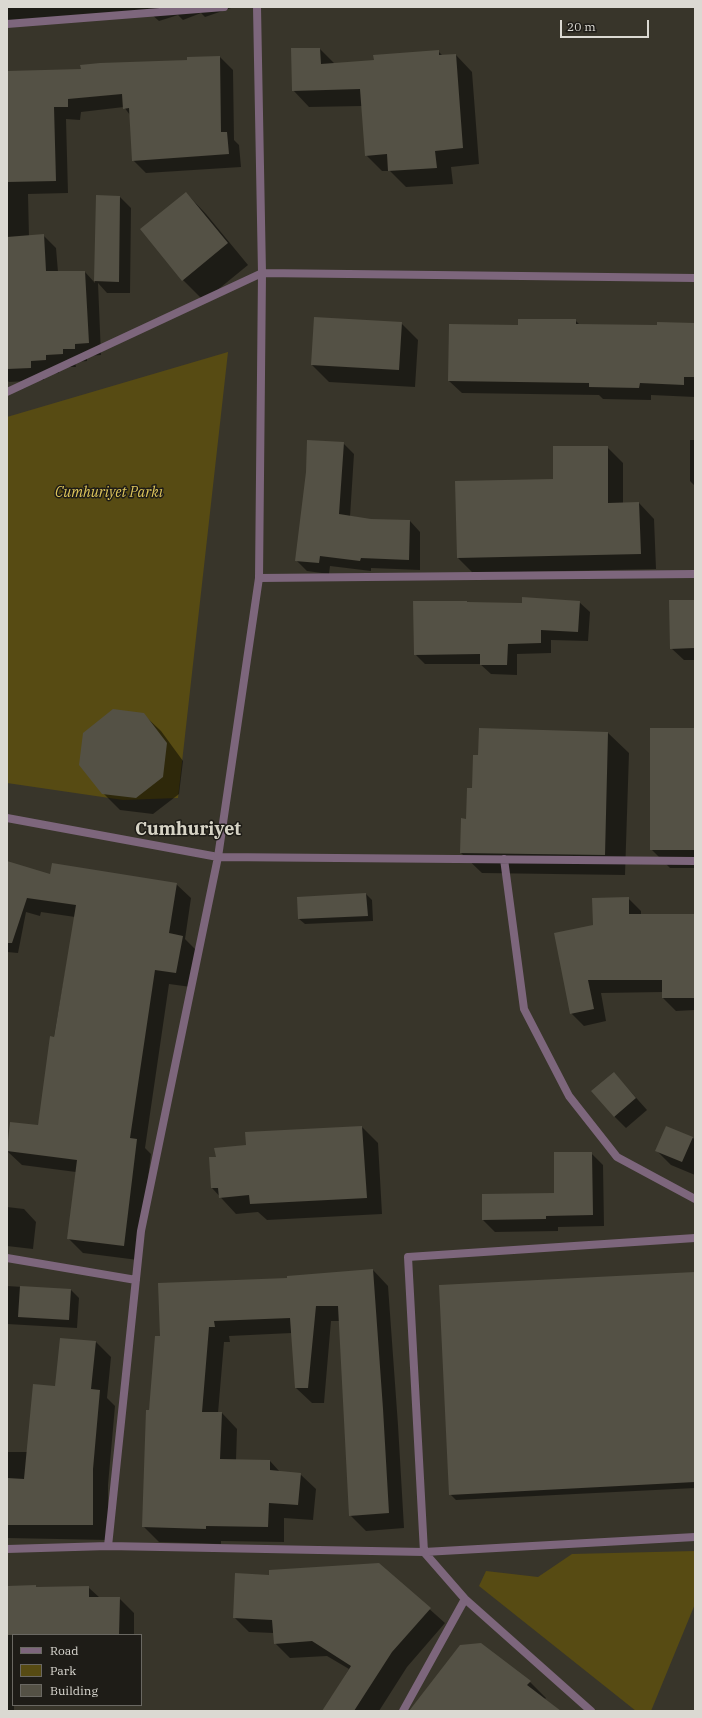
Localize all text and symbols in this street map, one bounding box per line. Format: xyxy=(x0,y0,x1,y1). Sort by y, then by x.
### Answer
scale bar xyxy=(562,12,651,38)
text: 20 m xyxy=(567,19,596,34)
park label: Cumhuriyet Parkı xyxy=(55,485,163,501)
district label: Cumhuriyet xyxy=(135,819,241,841)
legend xyxy=(12,1634,142,1706)
text: Road xyxy=(50,1643,79,1658)
text: Park xyxy=(50,1663,76,1678)
text: Building xyxy=(50,1683,98,1698)

